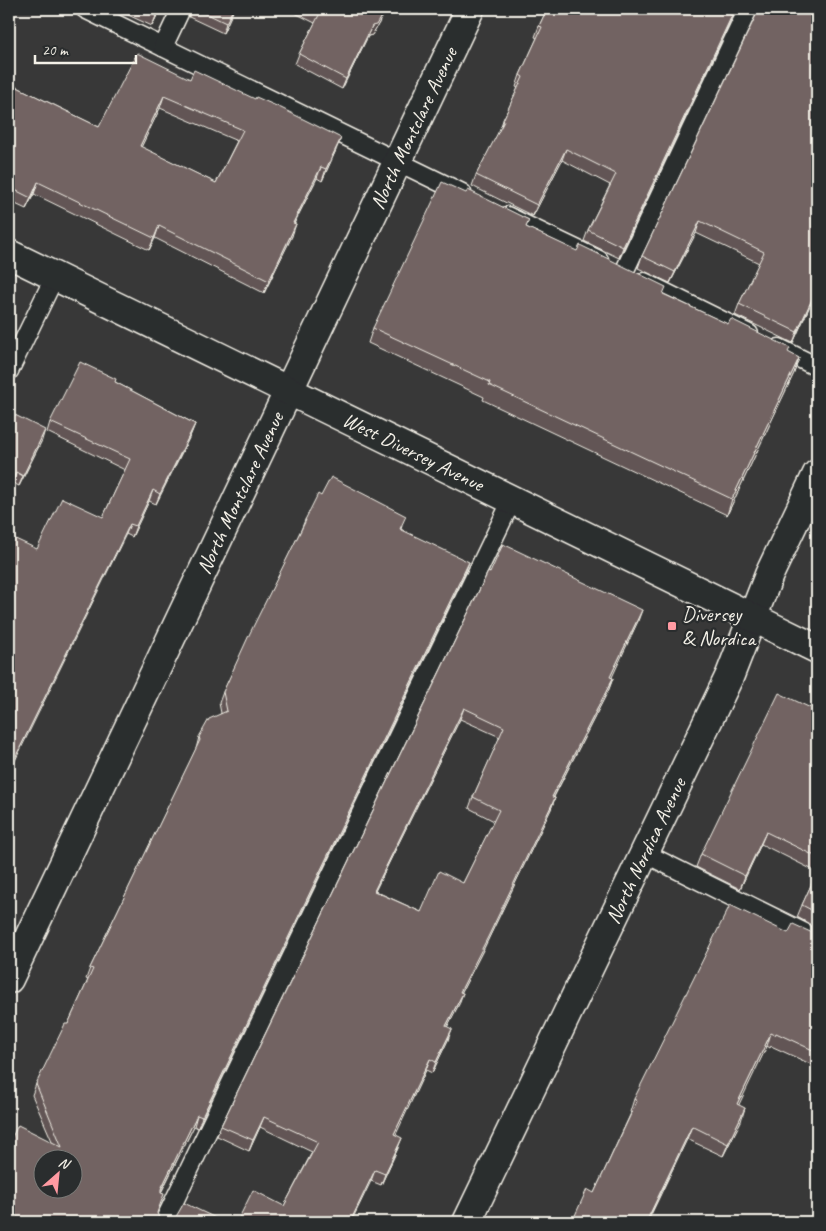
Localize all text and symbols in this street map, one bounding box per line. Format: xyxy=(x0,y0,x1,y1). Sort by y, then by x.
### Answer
scale bar xyxy=(35,32,136,64)
text: 20 m xyxy=(42,41,69,60)
street label: North Montclare Avenue xyxy=(364,41,464,213)
street label: North Montclare Avenue xyxy=(190,406,290,578)
street label: West Diversey Avenue xyxy=(339,406,490,498)
place label: Diversey & Nordica xyxy=(682,601,757,651)
marker: Diversey & Nordica xyxy=(666,620,678,632)
street label: North Nordica Avenue xyxy=(599,772,693,928)
north arrow xyxy=(32,1148,82,1198)
text: N xyxy=(56,1153,73,1173)

